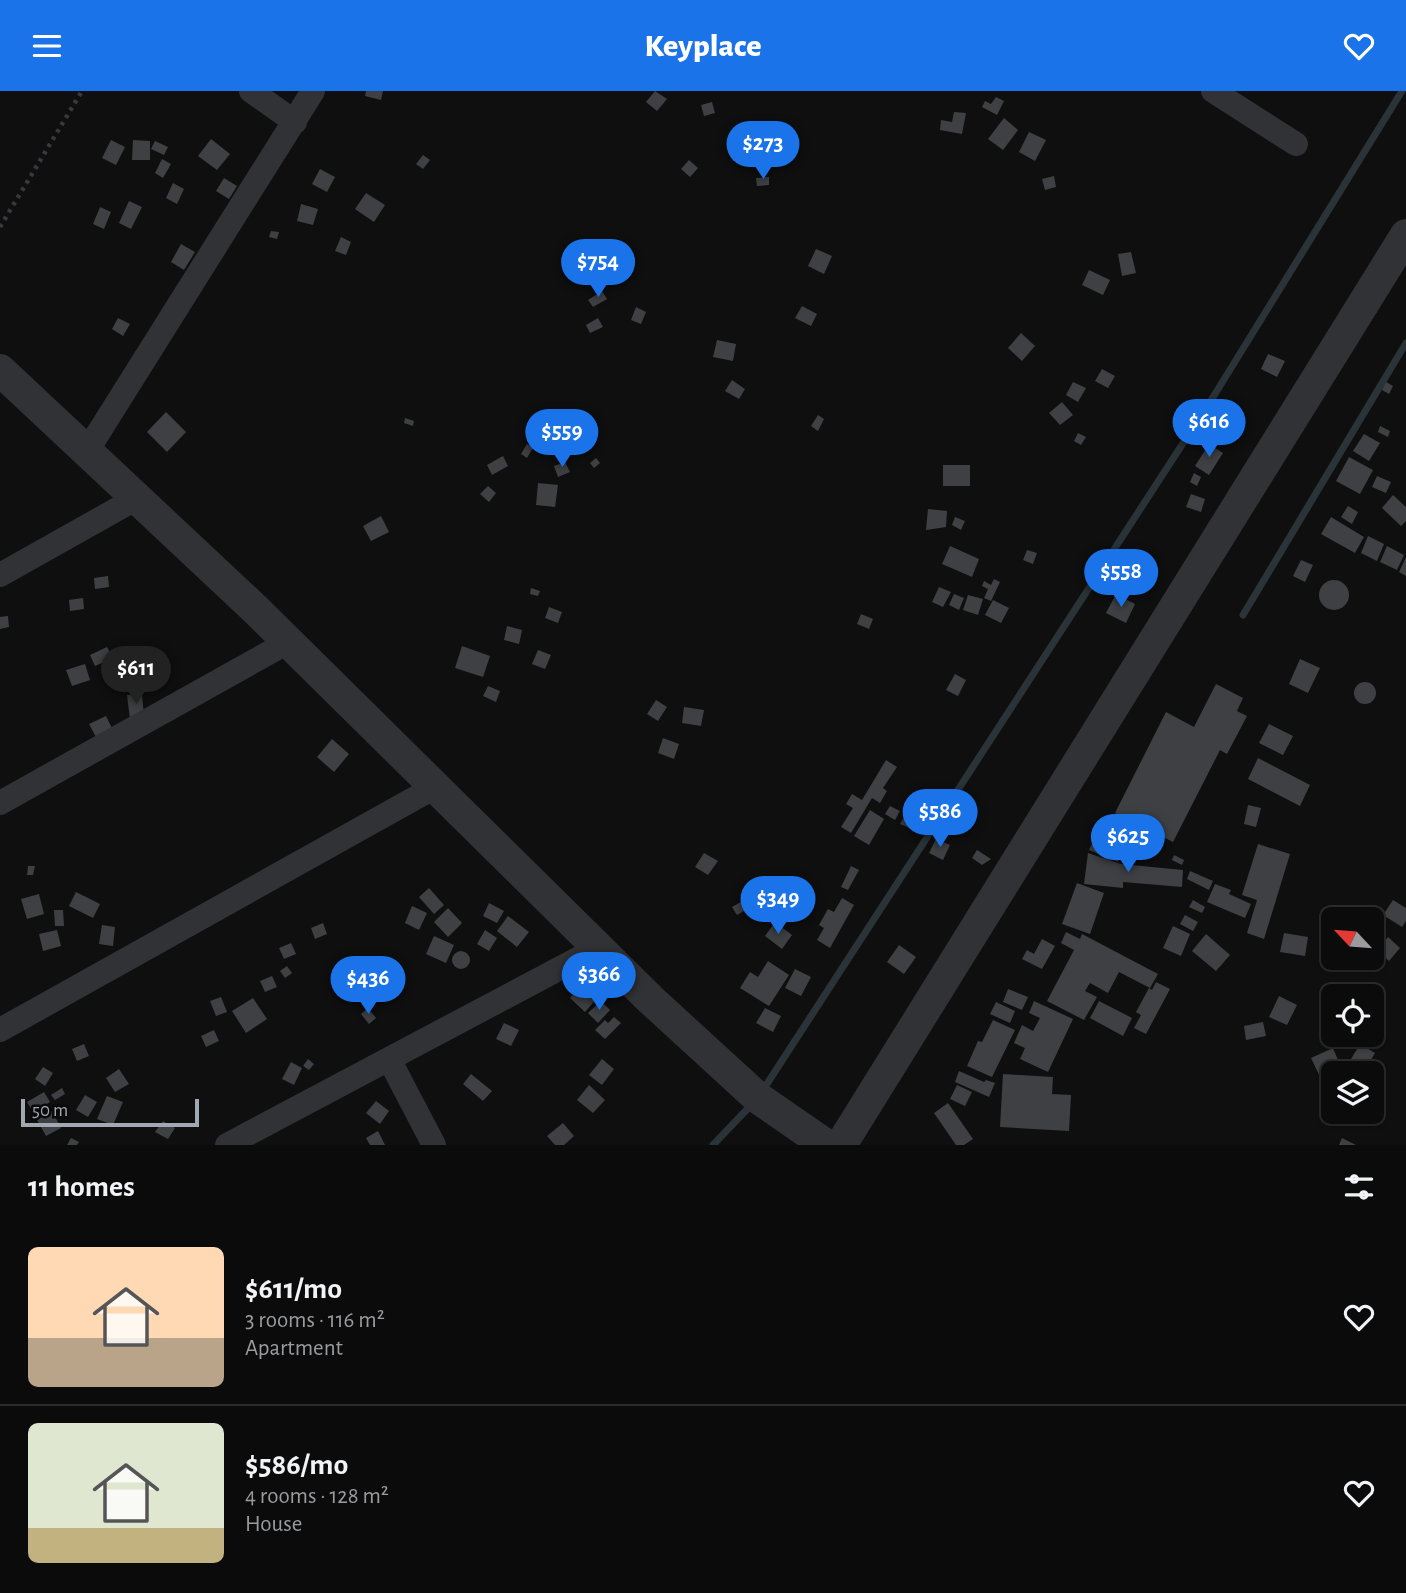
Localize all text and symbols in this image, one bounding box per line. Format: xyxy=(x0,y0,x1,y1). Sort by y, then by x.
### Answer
icon: menu xyxy=(28,27,66,65)
icon: heart xyxy=(1340,27,1378,65)
text: Keyplace xyxy=(644,30,762,62)
pin: $273 xyxy=(722,122,804,181)
text: $273 xyxy=(742,132,784,155)
pin: $754 xyxy=(557,239,639,299)
text: $754 xyxy=(577,250,619,273)
pin: $616 xyxy=(1168,399,1250,459)
pin: $559 xyxy=(521,409,603,469)
text: $616 xyxy=(1189,410,1229,433)
text: $559 xyxy=(541,420,583,443)
pin: $558 xyxy=(1080,549,1162,609)
text: $558 xyxy=(1100,560,1142,583)
pin: $611 xyxy=(95,647,177,706)
text: $611 xyxy=(117,657,155,680)
pin: $586 xyxy=(899,789,981,849)
text: $586 xyxy=(919,800,961,823)
pin: $625 xyxy=(1087,815,1169,874)
text: $625 xyxy=(1107,825,1149,848)
pin: $349 xyxy=(737,877,819,936)
text: $349 xyxy=(757,887,799,910)
north arrow xyxy=(1321,907,1384,969)
map controls xyxy=(1321,907,1384,1124)
pin: $366 xyxy=(558,953,640,1012)
pin: $436 xyxy=(327,957,409,1016)
text: $366 xyxy=(578,963,620,986)
text: $436 xyxy=(347,967,389,990)
button: locate xyxy=(1321,984,1384,1047)
button: layers xyxy=(1321,1061,1384,1124)
scale bar xyxy=(21,1096,200,1128)
text: 50 m xyxy=(32,1101,68,1120)
icon: filters xyxy=(1340,1168,1378,1206)
text: 11 homes xyxy=(28,1172,135,1202)
text: $611/mo xyxy=(245,1274,342,1304)
icon: home xyxy=(84,1275,168,1359)
icon: heart xyxy=(1340,1298,1378,1336)
text: 3 rooms · 116 m² xyxy=(245,1309,385,1332)
text: Apartment xyxy=(245,1337,343,1360)
text: $586/mo xyxy=(245,1450,348,1480)
icon: home xyxy=(84,1451,168,1535)
icon: heart xyxy=(1340,1474,1378,1512)
text: 4 rooms · 128 m² xyxy=(245,1485,389,1508)
text: House xyxy=(245,1513,302,1536)

